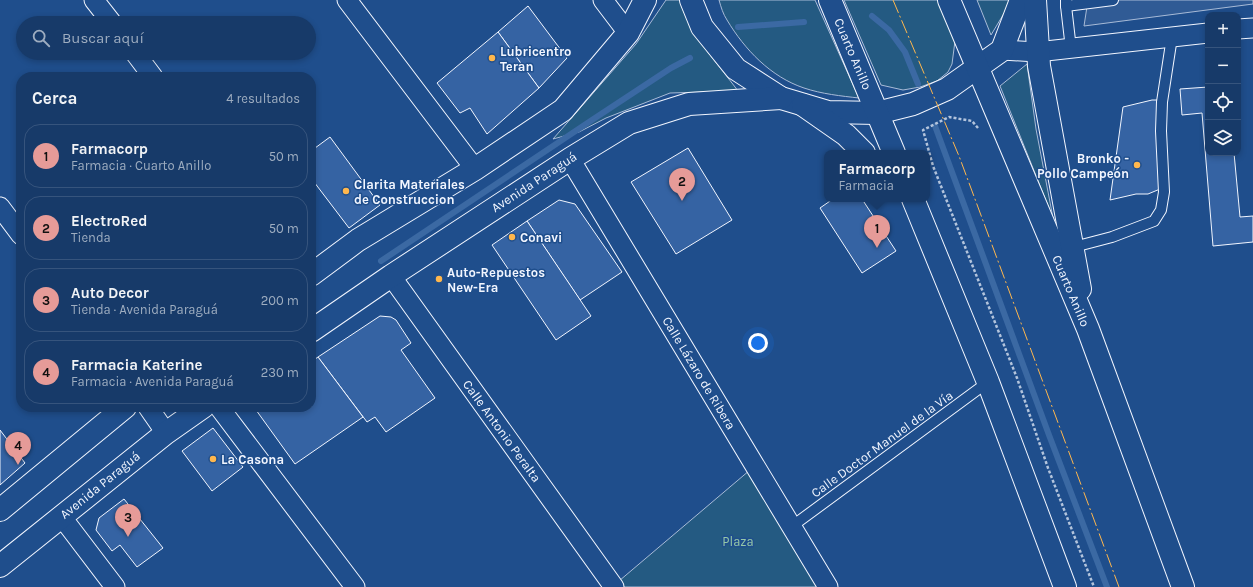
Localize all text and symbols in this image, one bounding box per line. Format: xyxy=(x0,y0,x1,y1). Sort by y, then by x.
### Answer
map controls xyxy=(1205,12,1241,156)
button: + xyxy=(1205,12,1241,48)
search box xyxy=(16,16,316,60)
street label: Cuarto Anillo xyxy=(831,16,875,92)
icon: search xyxy=(30,27,52,49)
text: Buscar aquí xyxy=(62,29,144,47)
place label: Lubricentro Teran xyxy=(500,44,571,74)
button: − xyxy=(1205,48,1241,84)
marker: Lubricentro Teran xyxy=(487,53,497,63)
button: locate xyxy=(1205,84,1241,120)
text: Cerca xyxy=(32,88,77,108)
text: 4 resultados xyxy=(226,91,300,106)
button: layers xyxy=(1205,120,1241,156)
text: Farmacorp xyxy=(71,140,148,158)
text: 1 xyxy=(44,149,48,164)
text: 50 m xyxy=(269,149,299,164)
street label: Avenida Paraguá xyxy=(489,149,579,215)
popup xyxy=(824,150,930,202)
place label: Bronko - Pollo Campeón xyxy=(1037,151,1129,181)
text: Farmacia · Cuarto Anillo xyxy=(71,158,211,173)
text: Farmacorp xyxy=(839,160,915,178)
marker: Bronko - Pollo Campeón xyxy=(1132,160,1142,170)
pin: 2 xyxy=(669,168,695,201)
place label: Clarita Materiales de Construccion xyxy=(354,177,465,207)
text: Farmacia xyxy=(839,178,894,193)
marker: Clarita Materiales de Construccion xyxy=(341,186,351,196)
text: ElectroRed xyxy=(71,212,147,230)
pin: 1 xyxy=(864,215,890,248)
text: 2 xyxy=(42,221,50,236)
text: 50 m xyxy=(269,221,299,236)
text: Tienda xyxy=(71,230,111,245)
place label: Conavi xyxy=(520,230,562,245)
marker: Conavi xyxy=(507,232,517,242)
street label: Cuarto Anillo xyxy=(1049,253,1093,329)
place label: Auto-Repuestos New-Era xyxy=(447,265,545,295)
marker: Auto-Repuestos New-Era xyxy=(434,274,444,284)
text: Auto Decor xyxy=(71,284,149,302)
text: 3 xyxy=(42,293,50,308)
text: 200 m xyxy=(261,293,299,308)
text: Tienda · Avenida Paraguá xyxy=(71,302,218,317)
street label: Calle Lázaro de Ribera xyxy=(659,314,739,432)
your location xyxy=(748,333,768,353)
text: Farmacia Katerine xyxy=(71,356,203,374)
text: 4 xyxy=(42,365,50,380)
text: 230 m xyxy=(261,365,299,380)
text: Farmacia · Avenida Paraguá xyxy=(71,374,234,389)
street label: Calle Antonio Peralta xyxy=(460,377,544,485)
street label: Calle Doctor Manuel de la Vía xyxy=(808,388,956,500)
pin: 4 xyxy=(5,432,31,465)
street label: Avenida Paraguá xyxy=(57,448,143,522)
place label: La Casona xyxy=(221,452,284,467)
marker: La Casona xyxy=(208,454,218,464)
pin: 3 xyxy=(115,504,141,537)
park label: Plaza xyxy=(722,534,754,549)

